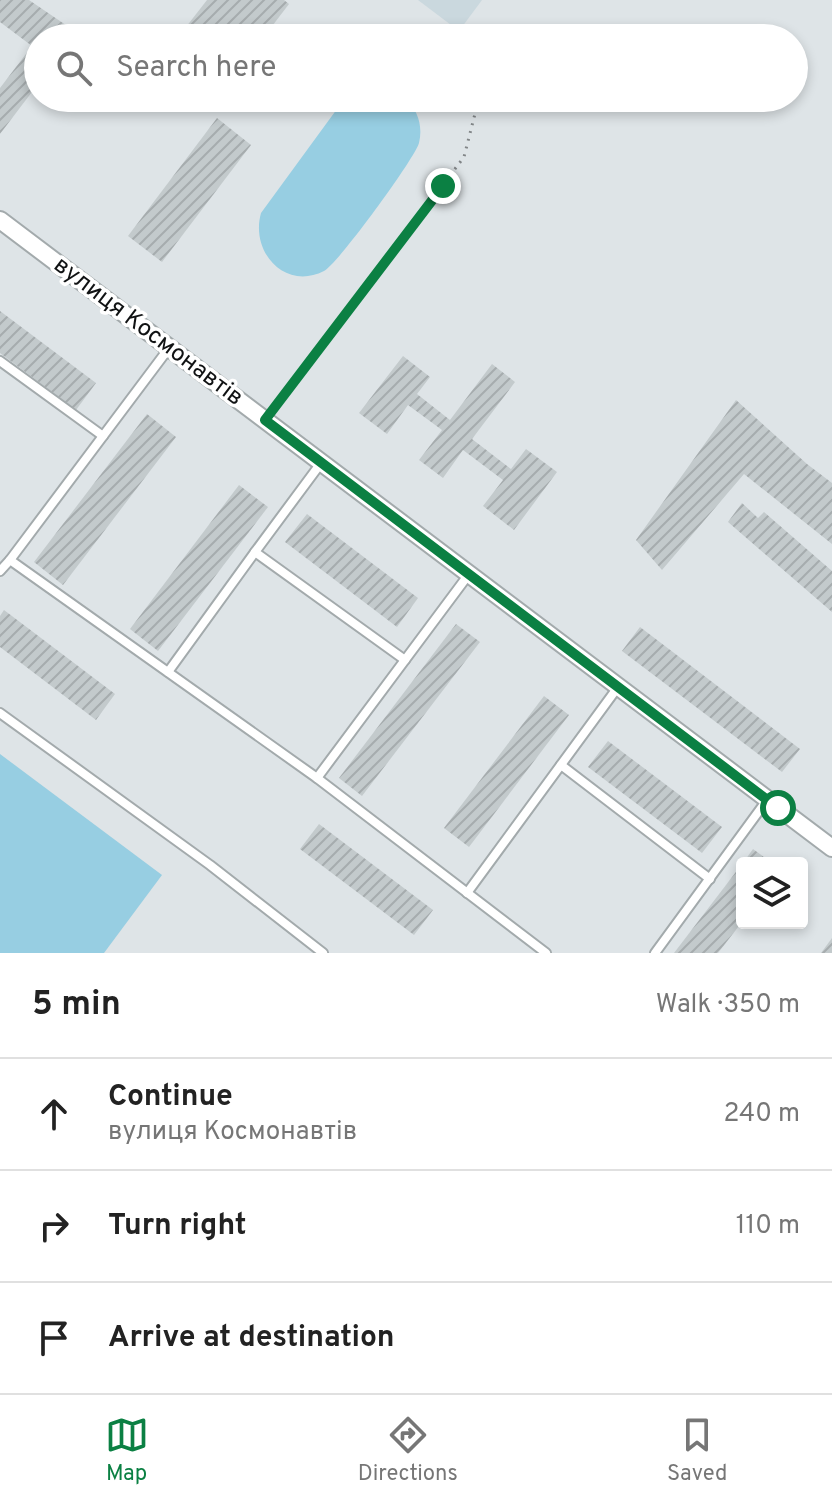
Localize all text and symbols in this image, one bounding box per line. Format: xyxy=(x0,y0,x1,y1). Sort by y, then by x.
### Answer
search box xyxy=(24,24,808,112)
icon: search xyxy=(52,46,96,90)
text: Search here xyxy=(116,50,276,87)
route end xyxy=(425,168,461,204)
street label: вулиця Космонавтів xyxy=(47,251,249,413)
route start xyxy=(760,790,796,826)
map controls xyxy=(736,857,808,929)
button: layers xyxy=(736,857,808,929)
text: 5 min xyxy=(32,984,121,1027)
text: Walk · 350 m xyxy=(656,989,800,1022)
text: Continue xyxy=(108,1079,233,1116)
icon: ahead xyxy=(32,1092,76,1136)
text: 240 m xyxy=(723,1098,800,1131)
text: вулиця Космонавтів xyxy=(108,1116,357,1149)
icon: right xyxy=(32,1204,76,1248)
text: Turn right xyxy=(108,1208,246,1245)
text: 110 m xyxy=(736,1210,800,1243)
icon: arrive xyxy=(32,1316,76,1360)
text: Arrive at destination xyxy=(108,1320,394,1357)
tab: Map xyxy=(105,1413,149,1488)
tab: Directions xyxy=(358,1413,458,1488)
tab: Saved xyxy=(667,1413,727,1488)

